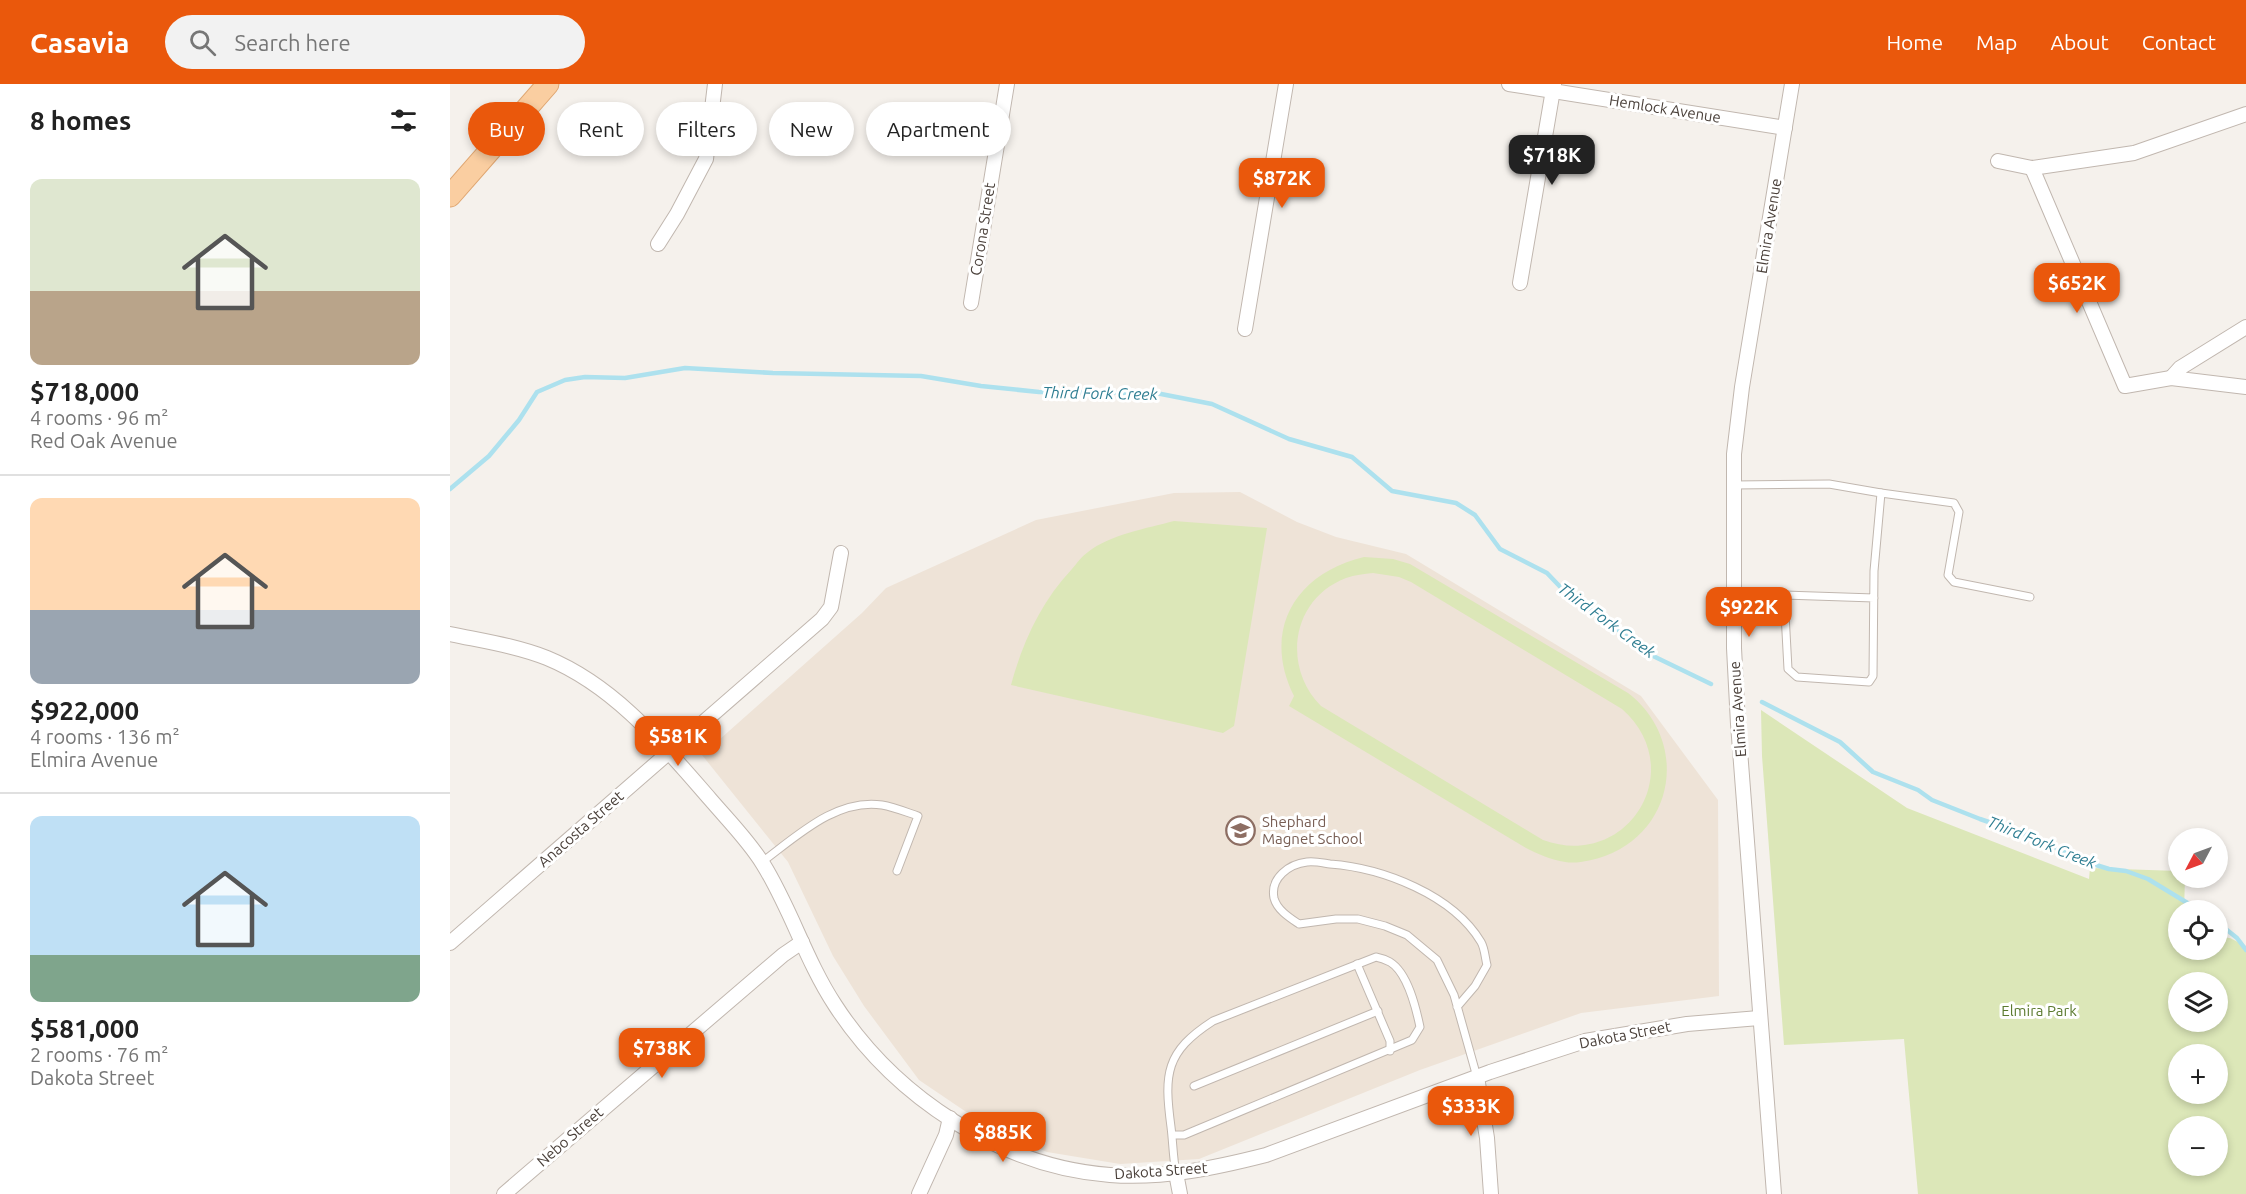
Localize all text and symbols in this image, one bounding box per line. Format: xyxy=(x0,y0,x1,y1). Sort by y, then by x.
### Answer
search box xyxy=(165,15,585,69)
icon: search xyxy=(186,26,219,59)
text: Casavia xyxy=(30,27,129,58)
text: Search here xyxy=(234,30,351,55)
text: Home xyxy=(1886,30,1943,54)
text: Map xyxy=(1976,30,2017,54)
text: About xyxy=(2050,30,2109,54)
text: Contact xyxy=(2142,30,2216,54)
street label: Hemlock Avenue xyxy=(1608,91,1722,126)
chip: Buy xyxy=(468,102,545,156)
chip: Rent xyxy=(557,102,644,156)
chip: Filters xyxy=(656,102,757,156)
chip: New xyxy=(769,102,854,156)
chip: Apartment xyxy=(866,102,1011,156)
icon: filters xyxy=(387,104,420,137)
text: 8 homes xyxy=(30,106,131,135)
pin: $718K xyxy=(1510,135,1594,186)
text: $718K xyxy=(1523,143,1581,166)
pin: $872K xyxy=(1240,158,1324,209)
text: $872K xyxy=(1253,166,1311,189)
street label: Elmira Avenue xyxy=(1753,177,1784,275)
street label: Corona Street xyxy=(967,181,998,277)
icon: home xyxy=(171,218,279,326)
pin: $652K xyxy=(2035,263,2119,314)
text: $652K xyxy=(2048,271,2106,294)
text: $718,000 xyxy=(30,377,139,406)
water label: Third Fork Creek xyxy=(1042,383,1159,403)
text: 4 rooms · 96 m² xyxy=(30,406,168,429)
text: Red Oak Avenue xyxy=(30,429,178,452)
icon: home xyxy=(171,537,279,645)
water label: Third Fork Creek xyxy=(1555,579,1660,662)
pin: $922K xyxy=(1707,587,1791,638)
text: $922K xyxy=(1720,595,1778,618)
street label: Elmira Avenue xyxy=(1726,660,1749,758)
text: $922,000 xyxy=(30,696,139,725)
pin: $581K xyxy=(636,716,720,767)
text: $581K xyxy=(649,724,707,747)
text: 4 rooms · 136 m² xyxy=(30,725,180,748)
text: Elmira Avenue xyxy=(30,748,158,771)
street label: Anacosta Street xyxy=(535,787,627,870)
water label: Third Fork Creek xyxy=(1985,812,2100,872)
place label: Shephard Magnet School xyxy=(1262,813,1362,847)
school or university icon: Shephard Magnet School xyxy=(1225,815,1257,847)
north arrow xyxy=(2168,828,2228,888)
map controls xyxy=(2168,828,2228,1176)
icon: home xyxy=(171,855,279,963)
button: locate xyxy=(2168,900,2228,960)
button: layers xyxy=(2168,972,2228,1032)
park label: Elmira Park xyxy=(2001,1002,2077,1019)
text: $581,000 xyxy=(30,1014,139,1043)
street label: Dakota Street xyxy=(1578,1017,1672,1052)
pin: $738K xyxy=(620,1028,704,1079)
text: $738K xyxy=(633,1036,691,1059)
text: 2 rooms · 76 m² xyxy=(30,1043,168,1066)
button: + xyxy=(2168,1044,2228,1104)
text: Dakota Street xyxy=(30,1066,154,1089)
pin: $333K xyxy=(1429,1086,1513,1137)
text: $333K xyxy=(1442,1094,1500,1117)
street label: Nebo Street xyxy=(533,1103,606,1170)
pin: $885K xyxy=(961,1112,1045,1163)
button: − xyxy=(2168,1116,2228,1176)
text: $885K xyxy=(974,1120,1032,1143)
street label: Dakota Street xyxy=(1114,1159,1208,1182)

